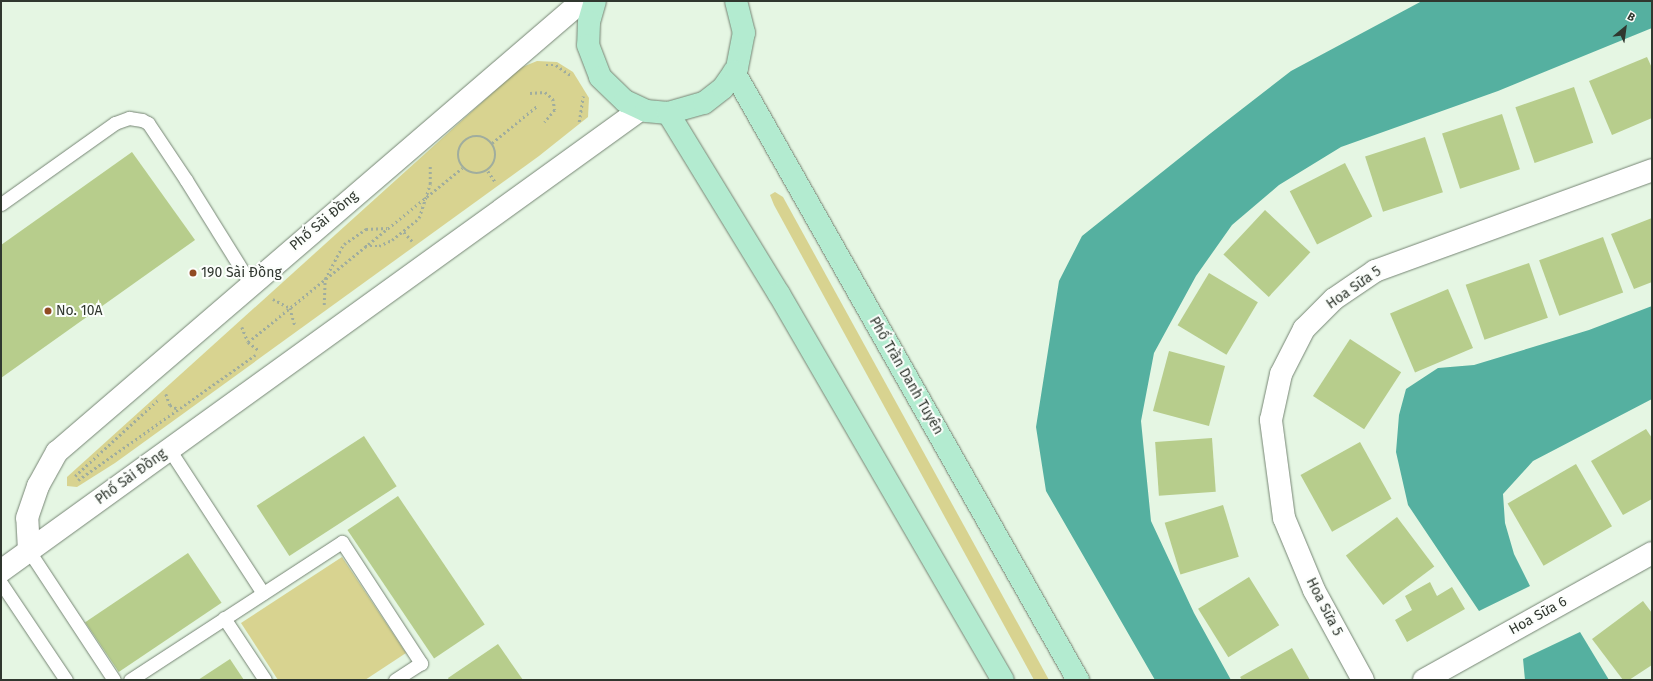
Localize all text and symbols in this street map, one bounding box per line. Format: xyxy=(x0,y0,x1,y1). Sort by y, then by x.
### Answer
north arrow xyxy=(1605,8,1645,48)
text: B xyxy=(1625,10,1637,24)
street label: Phố Sài Đồng xyxy=(287,188,361,254)
street label: Hoa Sữa 5 xyxy=(1323,263,1385,313)
place label: 190 Sài Đồng xyxy=(201,265,282,281)
marker: 190 Sài Đồng xyxy=(188,268,198,278)
place label: No. 10A xyxy=(56,303,103,319)
marker: No. 10A xyxy=(43,306,53,316)
street label: Phố Trần Danh Tuyên xyxy=(865,314,947,438)
street label: Phố Sài Đồng xyxy=(92,446,170,508)
street label: Hoa Sữa 5 xyxy=(1302,575,1346,639)
street label: Hoa Sữa 6 xyxy=(1506,593,1570,639)

